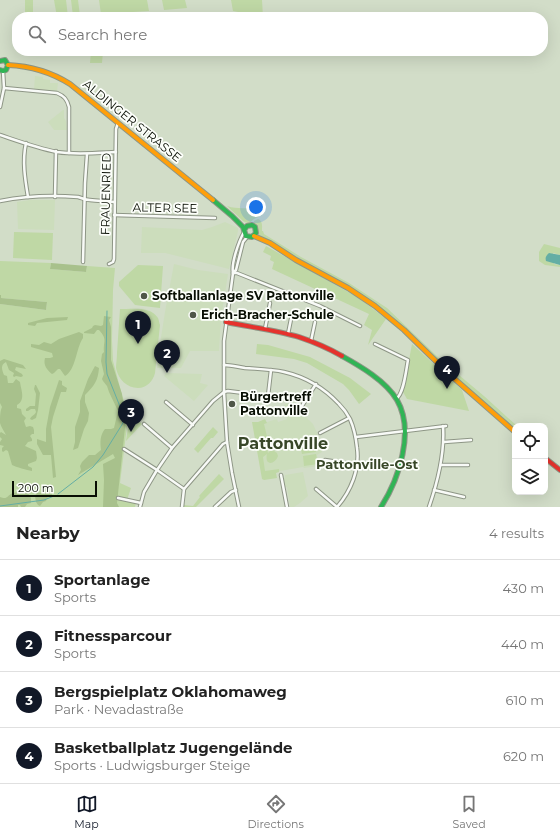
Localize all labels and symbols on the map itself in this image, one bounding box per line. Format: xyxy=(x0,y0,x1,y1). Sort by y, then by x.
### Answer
street label: ALDINGER STRASSE xyxy=(80,76,185,165)
street label: FRAUENRIED xyxy=(97,153,114,235)
your location xyxy=(246,197,266,217)
street label: ALTER SEE xyxy=(132,199,198,216)
place label: Softballanlage SV Pattonville xyxy=(152,288,334,303)
marker: Softballanlage SV Pattonville xyxy=(139,291,149,301)
place label: Erich-Bracher-Schule xyxy=(201,307,334,322)
marker: Erich-Bracher-Schule xyxy=(188,310,198,320)
pin: 1 xyxy=(125,311,151,344)
pin: 2 xyxy=(154,340,180,373)
pin: 4 xyxy=(434,356,460,389)
place label: Bürgertreff Pattonville xyxy=(240,389,312,418)
pin: 3 xyxy=(118,399,144,432)
marker: Bürgertreff Pattonville xyxy=(227,399,237,409)
district label: Pattonville xyxy=(238,434,328,453)
district label: Pattonville-Ost xyxy=(316,456,418,472)
scale bar xyxy=(12,479,97,498)

